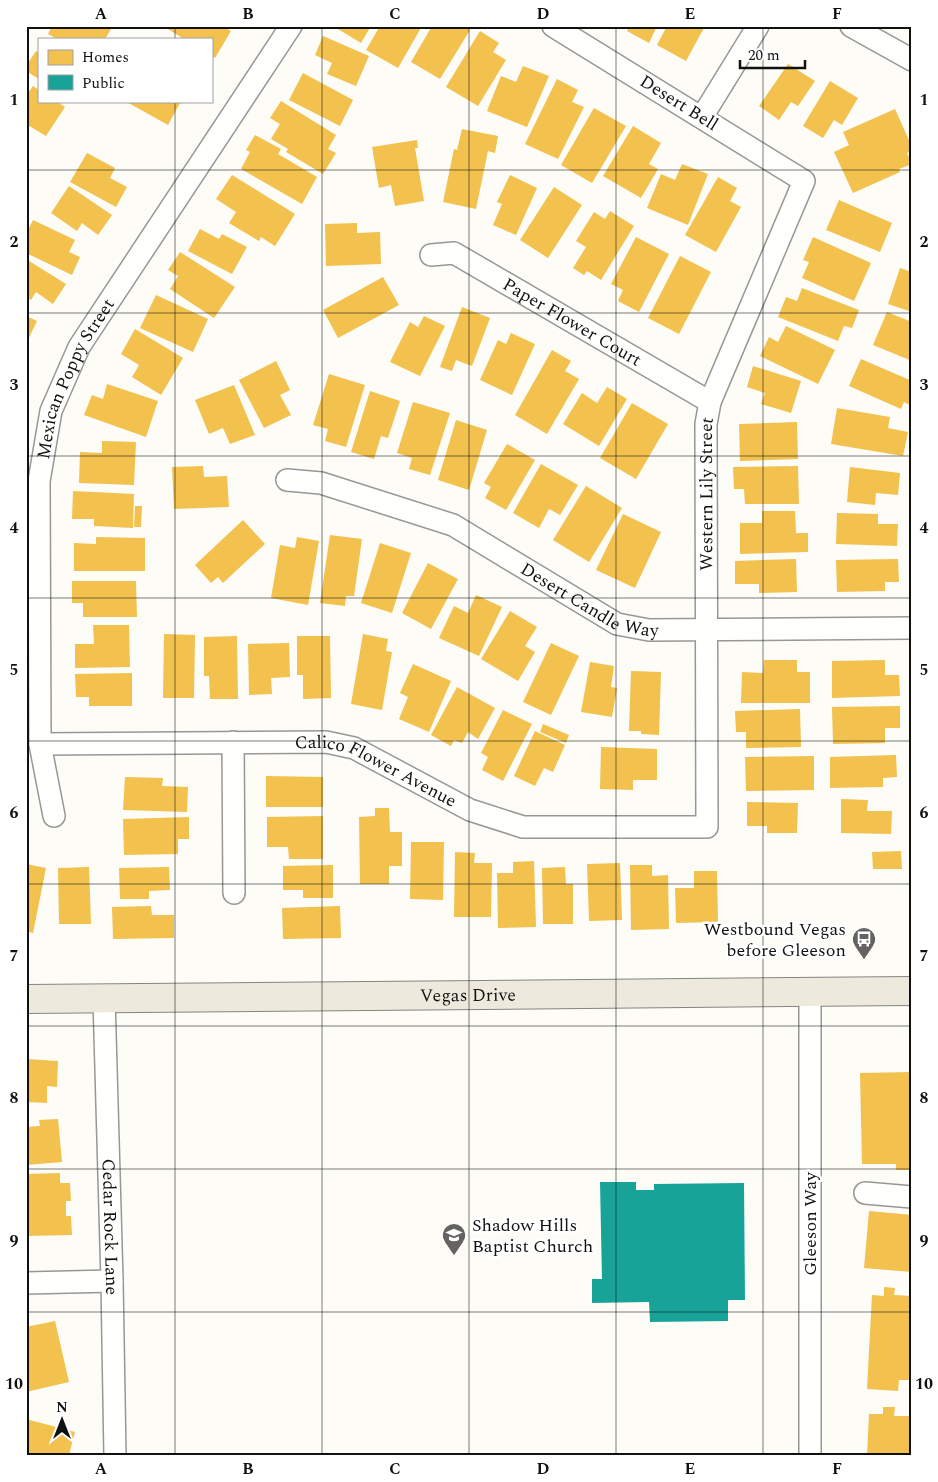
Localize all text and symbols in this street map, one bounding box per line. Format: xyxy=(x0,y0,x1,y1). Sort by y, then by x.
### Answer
text: A xyxy=(95,2,108,26)
text: B xyxy=(242,2,254,26)
text: C xyxy=(389,2,401,26)
text: D xyxy=(537,2,550,26)
text: E xyxy=(685,2,695,26)
text: F xyxy=(832,2,842,26)
legend xyxy=(38,38,212,102)
scale bar xyxy=(740,38,806,70)
text: 20 m xyxy=(748,44,780,67)
text: Homes xyxy=(82,46,129,69)
street label: Desert Bell xyxy=(634,68,724,138)
text: Public xyxy=(82,72,125,95)
text: 1 xyxy=(10,88,18,112)
text: 1 xyxy=(920,88,928,112)
text: 2 xyxy=(10,230,19,254)
text: 2 xyxy=(920,230,929,254)
street label: Paper Flower Court xyxy=(498,271,647,373)
street label: Mexican Poppy Street xyxy=(29,293,121,461)
text: 3 xyxy=(10,373,19,397)
text: 3 xyxy=(920,373,929,397)
street label: Western Lily Street xyxy=(692,415,721,571)
text: 4 xyxy=(10,516,19,540)
text: 4 xyxy=(920,516,929,540)
street label: Desert Candle Way xyxy=(515,555,660,644)
text: 5 xyxy=(10,658,18,682)
text: 5 xyxy=(920,658,928,682)
street label: Calico Flower Avenue xyxy=(295,728,462,814)
text: 6 xyxy=(10,801,19,825)
text: 6 xyxy=(920,801,929,825)
place label: Westbound Vegas before Gleeson xyxy=(704,916,846,964)
bus stop icon: Westbound Vegas before Gleeson xyxy=(851,926,877,960)
text: 7 xyxy=(10,944,19,968)
text: 7 xyxy=(920,944,929,968)
street label: Vegas Drive xyxy=(420,981,516,1009)
text: 8 xyxy=(10,1086,19,1110)
text: 8 xyxy=(920,1086,929,1110)
street label: Cedar Rock Lane xyxy=(95,1158,126,1295)
street label: Gleeson Way xyxy=(797,1171,824,1276)
place label: Shadow Hills Baptist Church xyxy=(472,1212,593,1260)
school or university icon: Shadow Hills Baptist Church xyxy=(441,1222,467,1256)
text: 9 xyxy=(10,1229,19,1253)
text: 9 xyxy=(920,1229,929,1253)
text: 10 xyxy=(5,1372,23,1396)
text: 10 xyxy=(915,1372,933,1396)
north arrow xyxy=(38,1394,88,1444)
text: N xyxy=(56,1397,68,1418)
text: A xyxy=(95,1457,108,1481)
text: B xyxy=(242,1457,254,1481)
text: C xyxy=(389,1457,401,1481)
text: D xyxy=(537,1457,550,1481)
text: E xyxy=(685,1457,695,1481)
text: F xyxy=(832,1457,842,1481)

